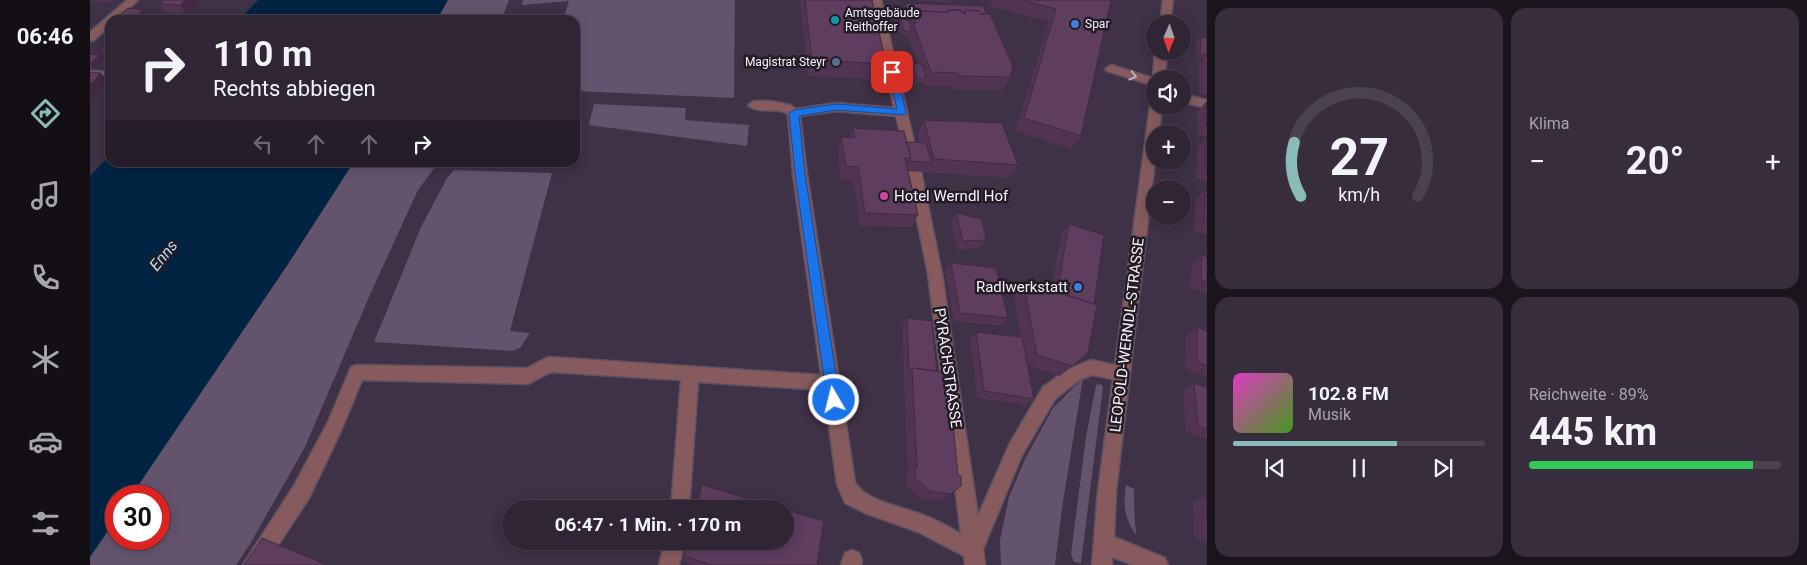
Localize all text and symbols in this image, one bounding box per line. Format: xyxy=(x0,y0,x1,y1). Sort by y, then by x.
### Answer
place label: Amtsgebäude Reithoffer xyxy=(845,6,920,34)
marker: Amtsgebäude Reithoffer xyxy=(829,14,841,26)
north arrow xyxy=(1146,15,1191,60)
map controls xyxy=(1146,15,1191,225)
place label: Spar xyxy=(1085,17,1109,31)
marker: Spar xyxy=(1069,18,1081,30)
text: 06:46 xyxy=(17,24,73,49)
text: 110 m xyxy=(213,34,312,75)
icon: right xyxy=(130,35,195,100)
pin xyxy=(871,51,913,93)
place label: Magistrat Steyr xyxy=(745,55,826,69)
marker: Magistrat Steyr xyxy=(830,56,842,68)
icon: arrive xyxy=(878,58,906,86)
one-way arrow xyxy=(1129,70,1137,81)
button: sound xyxy=(1146,70,1191,115)
text: Rechts abbiegen xyxy=(213,76,376,101)
icon: directions xyxy=(28,96,63,131)
text: Klima xyxy=(1529,114,1570,133)
button: + xyxy=(1146,125,1191,170)
text: 27 xyxy=(1329,127,1389,188)
icon: left xyxy=(249,130,277,158)
icon: ahead xyxy=(302,130,330,158)
icon: ahead xyxy=(355,130,383,158)
icon: right xyxy=(408,130,436,158)
text: 20° xyxy=(1626,139,1684,183)
text: − xyxy=(1529,145,1545,178)
text: + xyxy=(1765,145,1781,178)
icon: music xyxy=(28,178,63,213)
button: − xyxy=(1146,180,1191,225)
text: km/h xyxy=(1338,184,1380,205)
place label: Hotel Werndl Hof xyxy=(894,187,1009,205)
marker: Hotel Werndl Hof xyxy=(878,190,890,202)
water label: Enns xyxy=(145,236,181,274)
street label: LEOPOLD-WERNDL-STRASSE xyxy=(1106,236,1148,433)
icon: phone xyxy=(28,260,63,295)
place label: Radlwerkstatt xyxy=(976,278,1068,296)
marker: Radlwerkstatt xyxy=(1072,281,1084,293)
street label: PYRACHSTRASSE xyxy=(931,307,965,430)
icon: climate xyxy=(28,342,63,377)
position arrow xyxy=(807,373,859,425)
text: 102.8 FM xyxy=(1308,382,1389,405)
text: Reichweite · 89% xyxy=(1529,385,1648,404)
text: Musik xyxy=(1308,405,1351,424)
text: 445 km xyxy=(1529,410,1657,454)
icon: car xyxy=(28,424,63,459)
icon: previous xyxy=(1261,454,1289,482)
icon: pause xyxy=(1345,454,1373,482)
icon: next xyxy=(1429,454,1457,482)
speed limit sign: 30 xyxy=(105,485,170,550)
icon: filters xyxy=(28,506,63,541)
text: 06:47 · 1 Min. · 170 m xyxy=(555,513,741,536)

